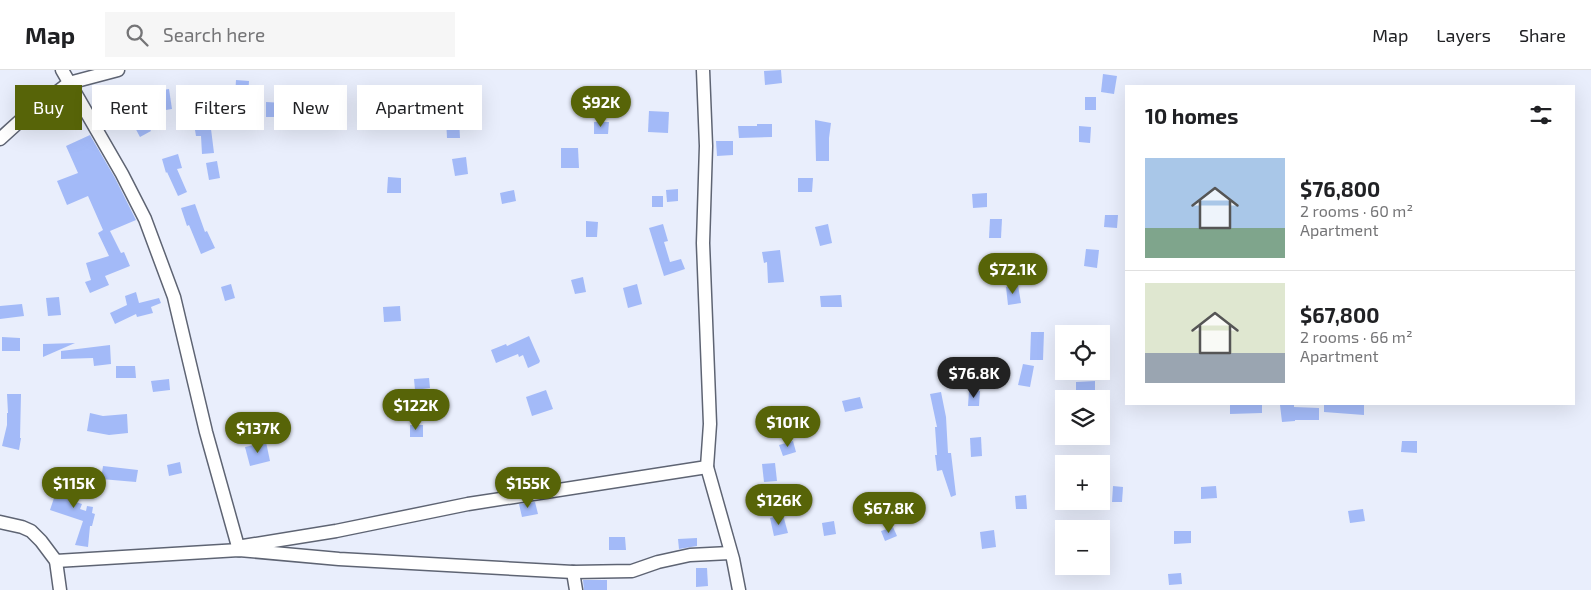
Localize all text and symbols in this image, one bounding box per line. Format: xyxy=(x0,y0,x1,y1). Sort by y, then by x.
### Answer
search box xyxy=(105,12,455,57)
text: Map xyxy=(25,20,75,49)
icon: search xyxy=(123,21,151,49)
text: Search here xyxy=(163,23,265,46)
text: Map xyxy=(1372,24,1408,46)
text: Layers xyxy=(1436,24,1491,46)
text: Share xyxy=(1519,24,1566,46)
chip: Buy xyxy=(15,85,82,130)
chip: Rent xyxy=(92,85,166,130)
chip: Filters xyxy=(176,85,264,130)
chip: New xyxy=(274,85,347,130)
chip: Apartment xyxy=(357,85,482,130)
pin: $92K xyxy=(571,85,631,128)
text: $92K xyxy=(582,92,620,111)
icon: filters xyxy=(1527,101,1555,129)
text: 10 homes xyxy=(1145,103,1238,128)
text: $76,800 xyxy=(1300,176,1380,201)
icon: home xyxy=(1185,178,1245,238)
text: 2 rooms · 60 m² xyxy=(1300,201,1413,220)
text: Apartment xyxy=(1300,220,1379,239)
pin: $72.1K xyxy=(972,252,1054,295)
text: $72.1K xyxy=(989,259,1037,278)
text: $67,800 xyxy=(1300,302,1379,327)
icon: home xyxy=(1185,303,1245,363)
map controls xyxy=(1055,325,1110,575)
button: locate xyxy=(1055,325,1110,380)
text: 2 rooms · 66 m² xyxy=(1300,327,1413,346)
text: Apartment xyxy=(1300,346,1379,365)
pin: $76.8K xyxy=(933,356,1015,399)
text: $76.8K xyxy=(948,363,1000,382)
pin: $122K xyxy=(381,388,451,431)
button: layers xyxy=(1055,390,1110,445)
text: $122K xyxy=(394,395,438,414)
pin: $101K xyxy=(753,406,823,448)
pin: $137K xyxy=(223,412,293,454)
text: $101K xyxy=(766,412,810,431)
text: $137K xyxy=(236,418,280,437)
button: + xyxy=(1055,455,1110,510)
pin: $115K xyxy=(39,466,109,509)
pin: $155K xyxy=(493,466,563,509)
text: $115K xyxy=(53,473,95,492)
text: $155K xyxy=(506,473,550,492)
pin: $126K xyxy=(744,484,814,526)
text: $126K xyxy=(756,490,802,509)
pin: $67.8K xyxy=(848,492,930,534)
text: $67.8K xyxy=(864,498,914,517)
button: − xyxy=(1055,520,1110,575)

